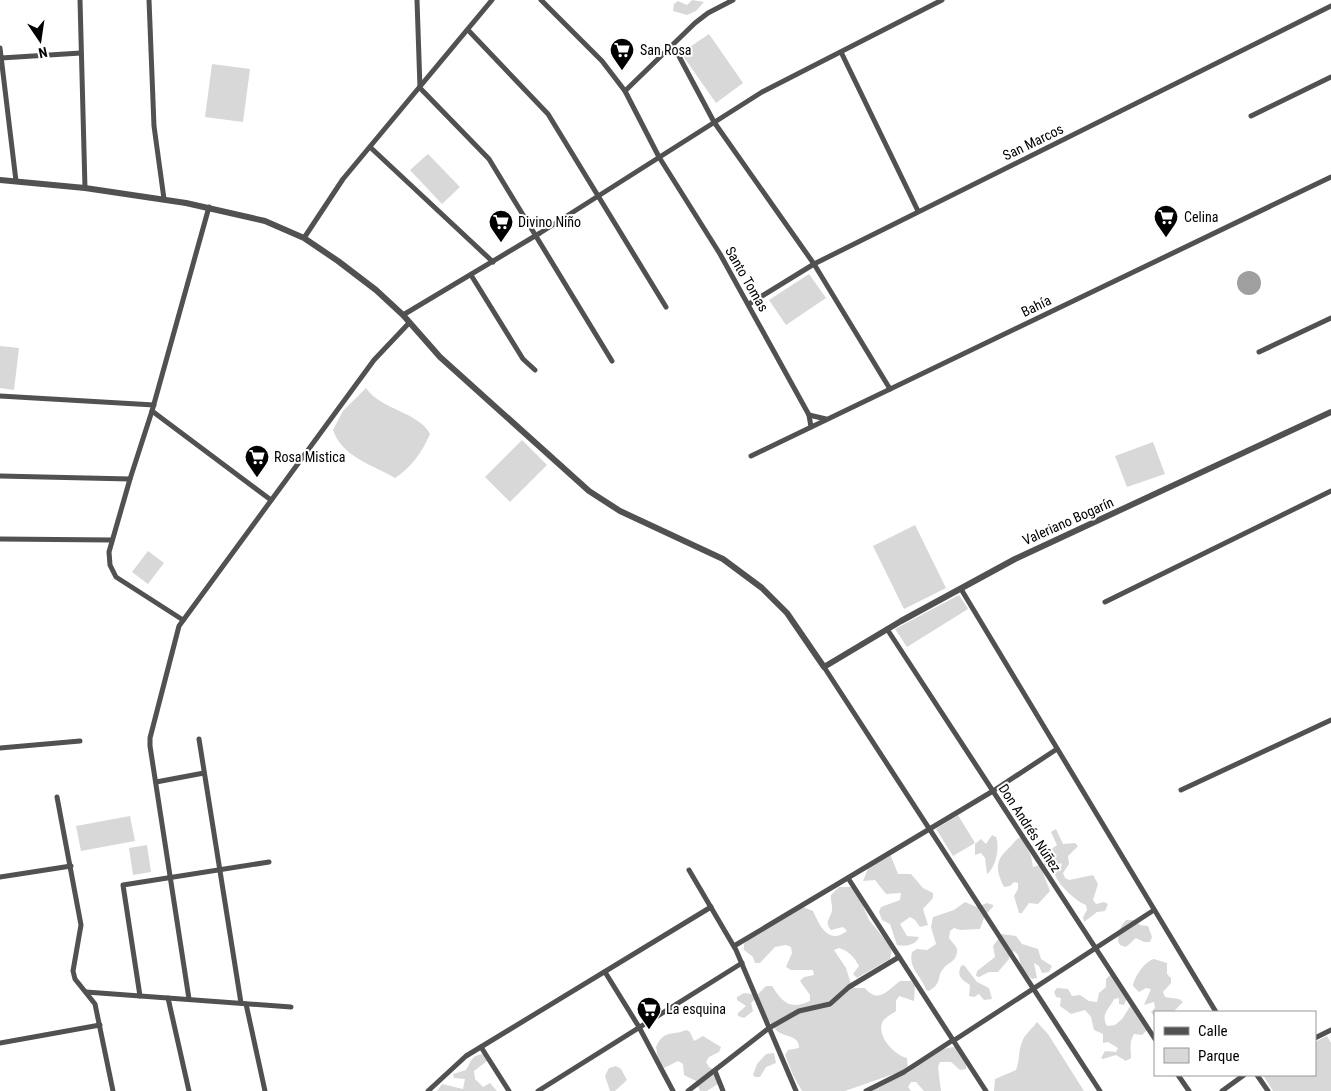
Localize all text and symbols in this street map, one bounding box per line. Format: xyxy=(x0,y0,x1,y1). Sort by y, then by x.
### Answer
north arrow xyxy=(15,15,65,65)
supermarket icon: San Rosa xyxy=(609,37,635,71)
place label: San Rosa xyxy=(640,42,692,58)
text: N xyxy=(37,44,49,61)
street label: San Marcos xyxy=(1000,121,1066,163)
supermarket icon: Celina xyxy=(1153,204,1179,238)
supermarket icon: Divino Niño xyxy=(488,209,514,243)
place label: Celina xyxy=(1184,209,1218,225)
place label: Divino Niño xyxy=(518,214,581,230)
street label: Santo Tomas xyxy=(722,244,772,314)
street label: Bahía xyxy=(1019,292,1053,320)
supermarket icon: Rosa Mistica xyxy=(244,444,270,478)
place label: Rosa Mistica xyxy=(274,449,345,465)
street label: Valeriano Bogarín xyxy=(1020,494,1116,548)
street label: Don Andrés Núñez xyxy=(996,781,1064,875)
supermarket icon: La esquina xyxy=(636,996,662,1030)
place label: La esquina xyxy=(666,1001,726,1017)
legend xyxy=(1154,1011,1316,1076)
text: Calle xyxy=(1198,1022,1228,1040)
text: Parque xyxy=(1198,1047,1240,1065)

